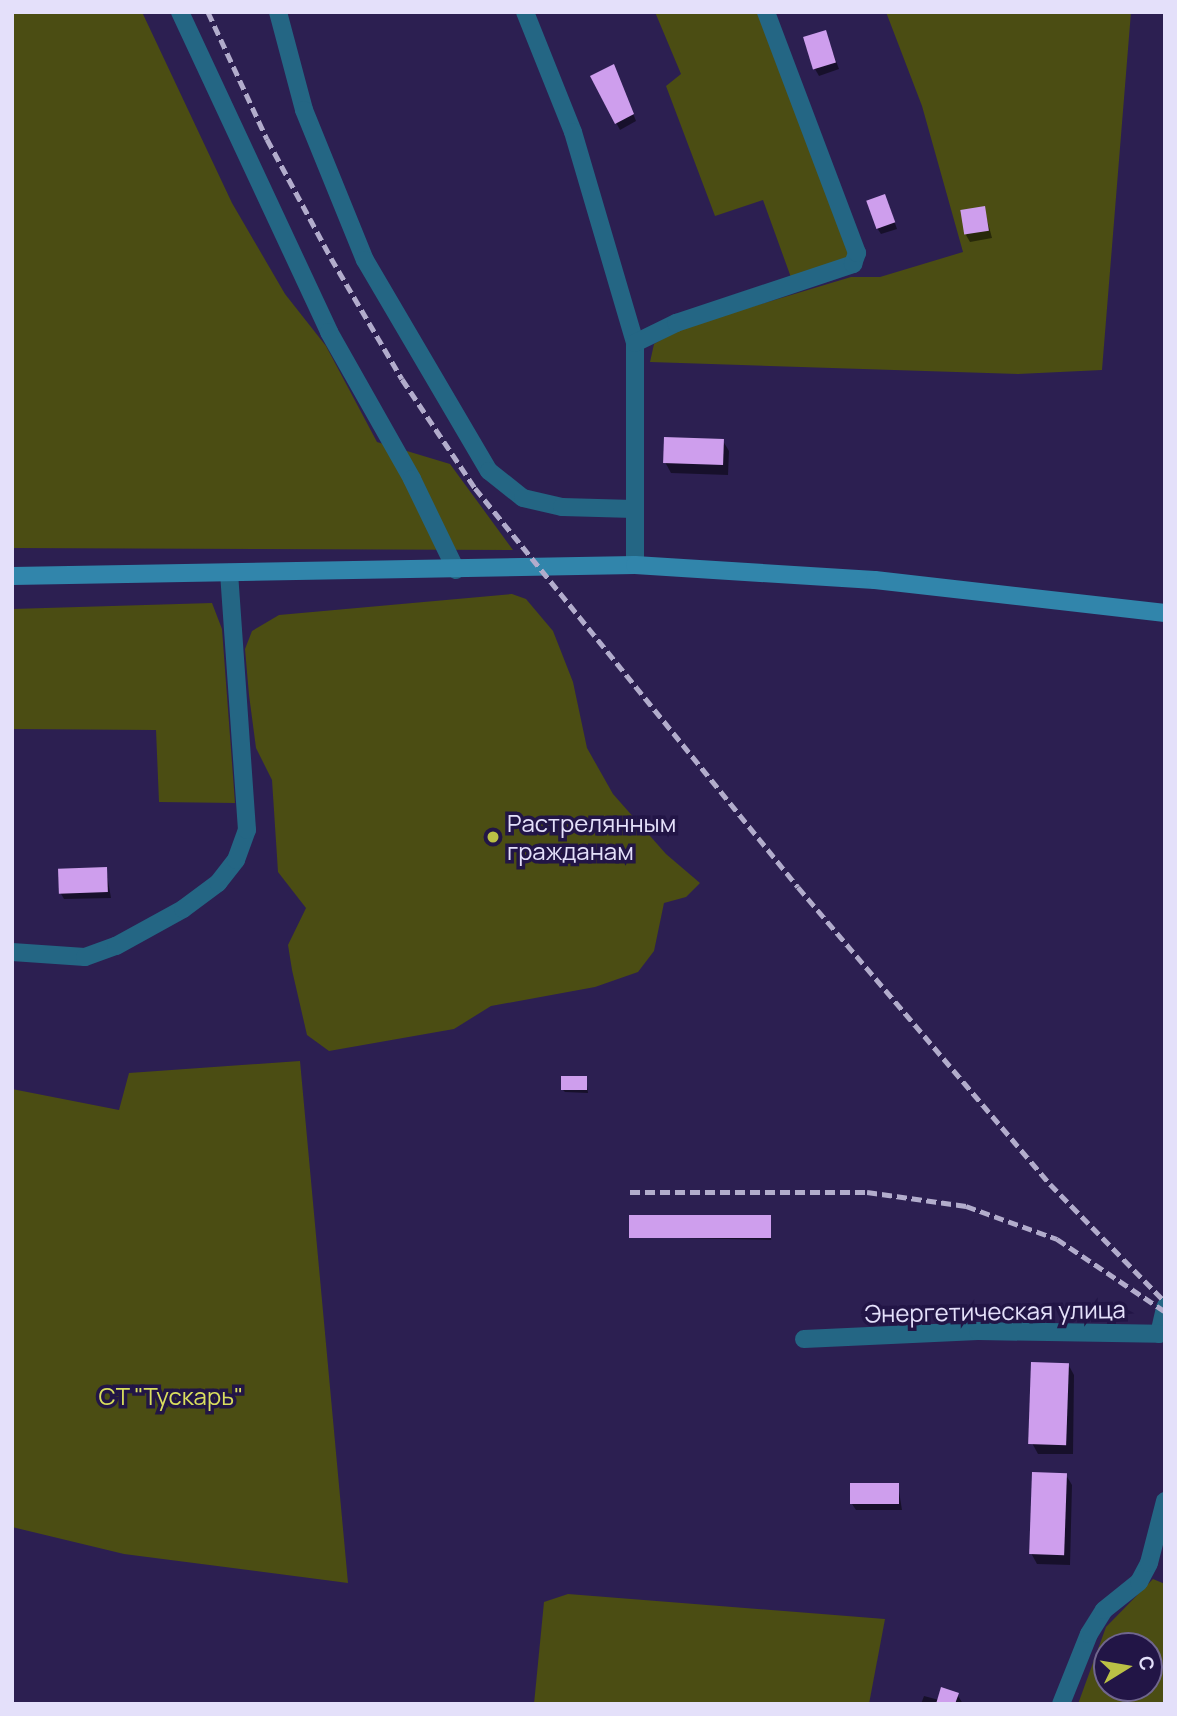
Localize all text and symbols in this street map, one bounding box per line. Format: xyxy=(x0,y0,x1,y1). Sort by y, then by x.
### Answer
place label: Растрелянным гражданам xyxy=(507,809,676,865)
marker: Растрелянным гражданам xyxy=(485,829,501,845)
street label: Энергетическая улица xyxy=(864,1294,1126,1328)
park label: СТ "Тускарь" xyxy=(98,1382,244,1410)
north arrow xyxy=(1093,1632,1163,1702)
text: С xyxy=(1133,1654,1161,1673)

